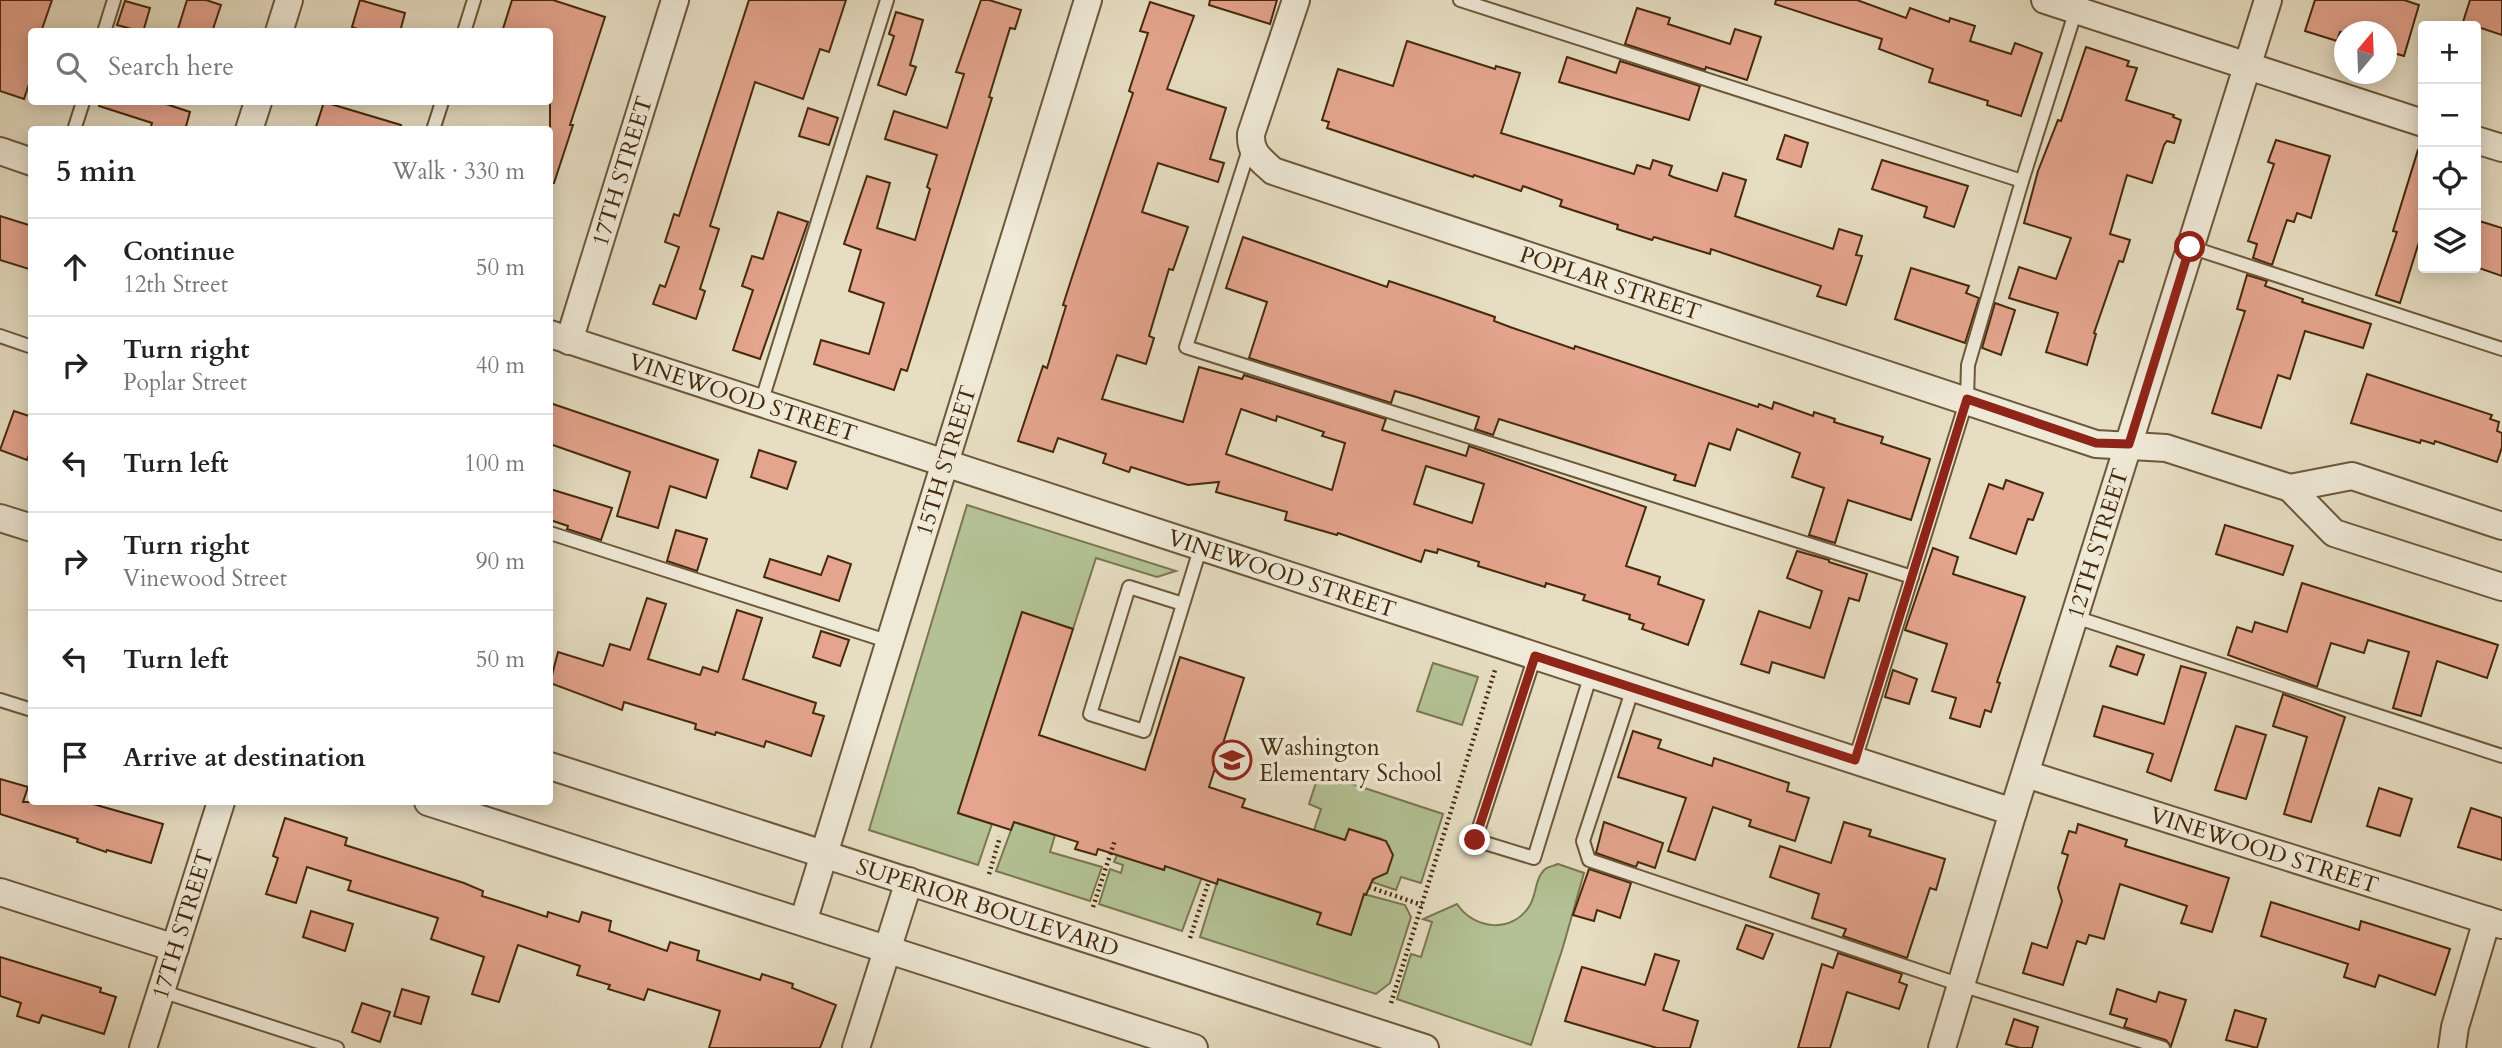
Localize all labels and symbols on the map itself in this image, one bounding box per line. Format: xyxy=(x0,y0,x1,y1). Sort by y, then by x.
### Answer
north arrow xyxy=(2334,21,2397,84)
street label: 17TH STREET xyxy=(584,92,660,250)
route start xyxy=(2174,231,2205,262)
street label: POPLAR STREET xyxy=(1516,239,1705,328)
street label: VINEWOOD STREET xyxy=(625,346,861,449)
street label: 15TH STREET xyxy=(908,382,984,540)
street label: 12TH STREET xyxy=(2060,465,2136,622)
street label: VINEWOOD STREET xyxy=(1164,522,1400,625)
place label: Washington Elementary School xyxy=(1258,732,1442,789)
school or university icon: Washington Elementary School xyxy=(1211,739,1253,781)
street label: VINEWOOD STREET xyxy=(2146,799,2383,901)
route end xyxy=(1459,824,1490,855)
street label: 17TH STREET xyxy=(144,845,221,1003)
street label: SUPERIOR BOULEVARD xyxy=(852,851,1123,964)

